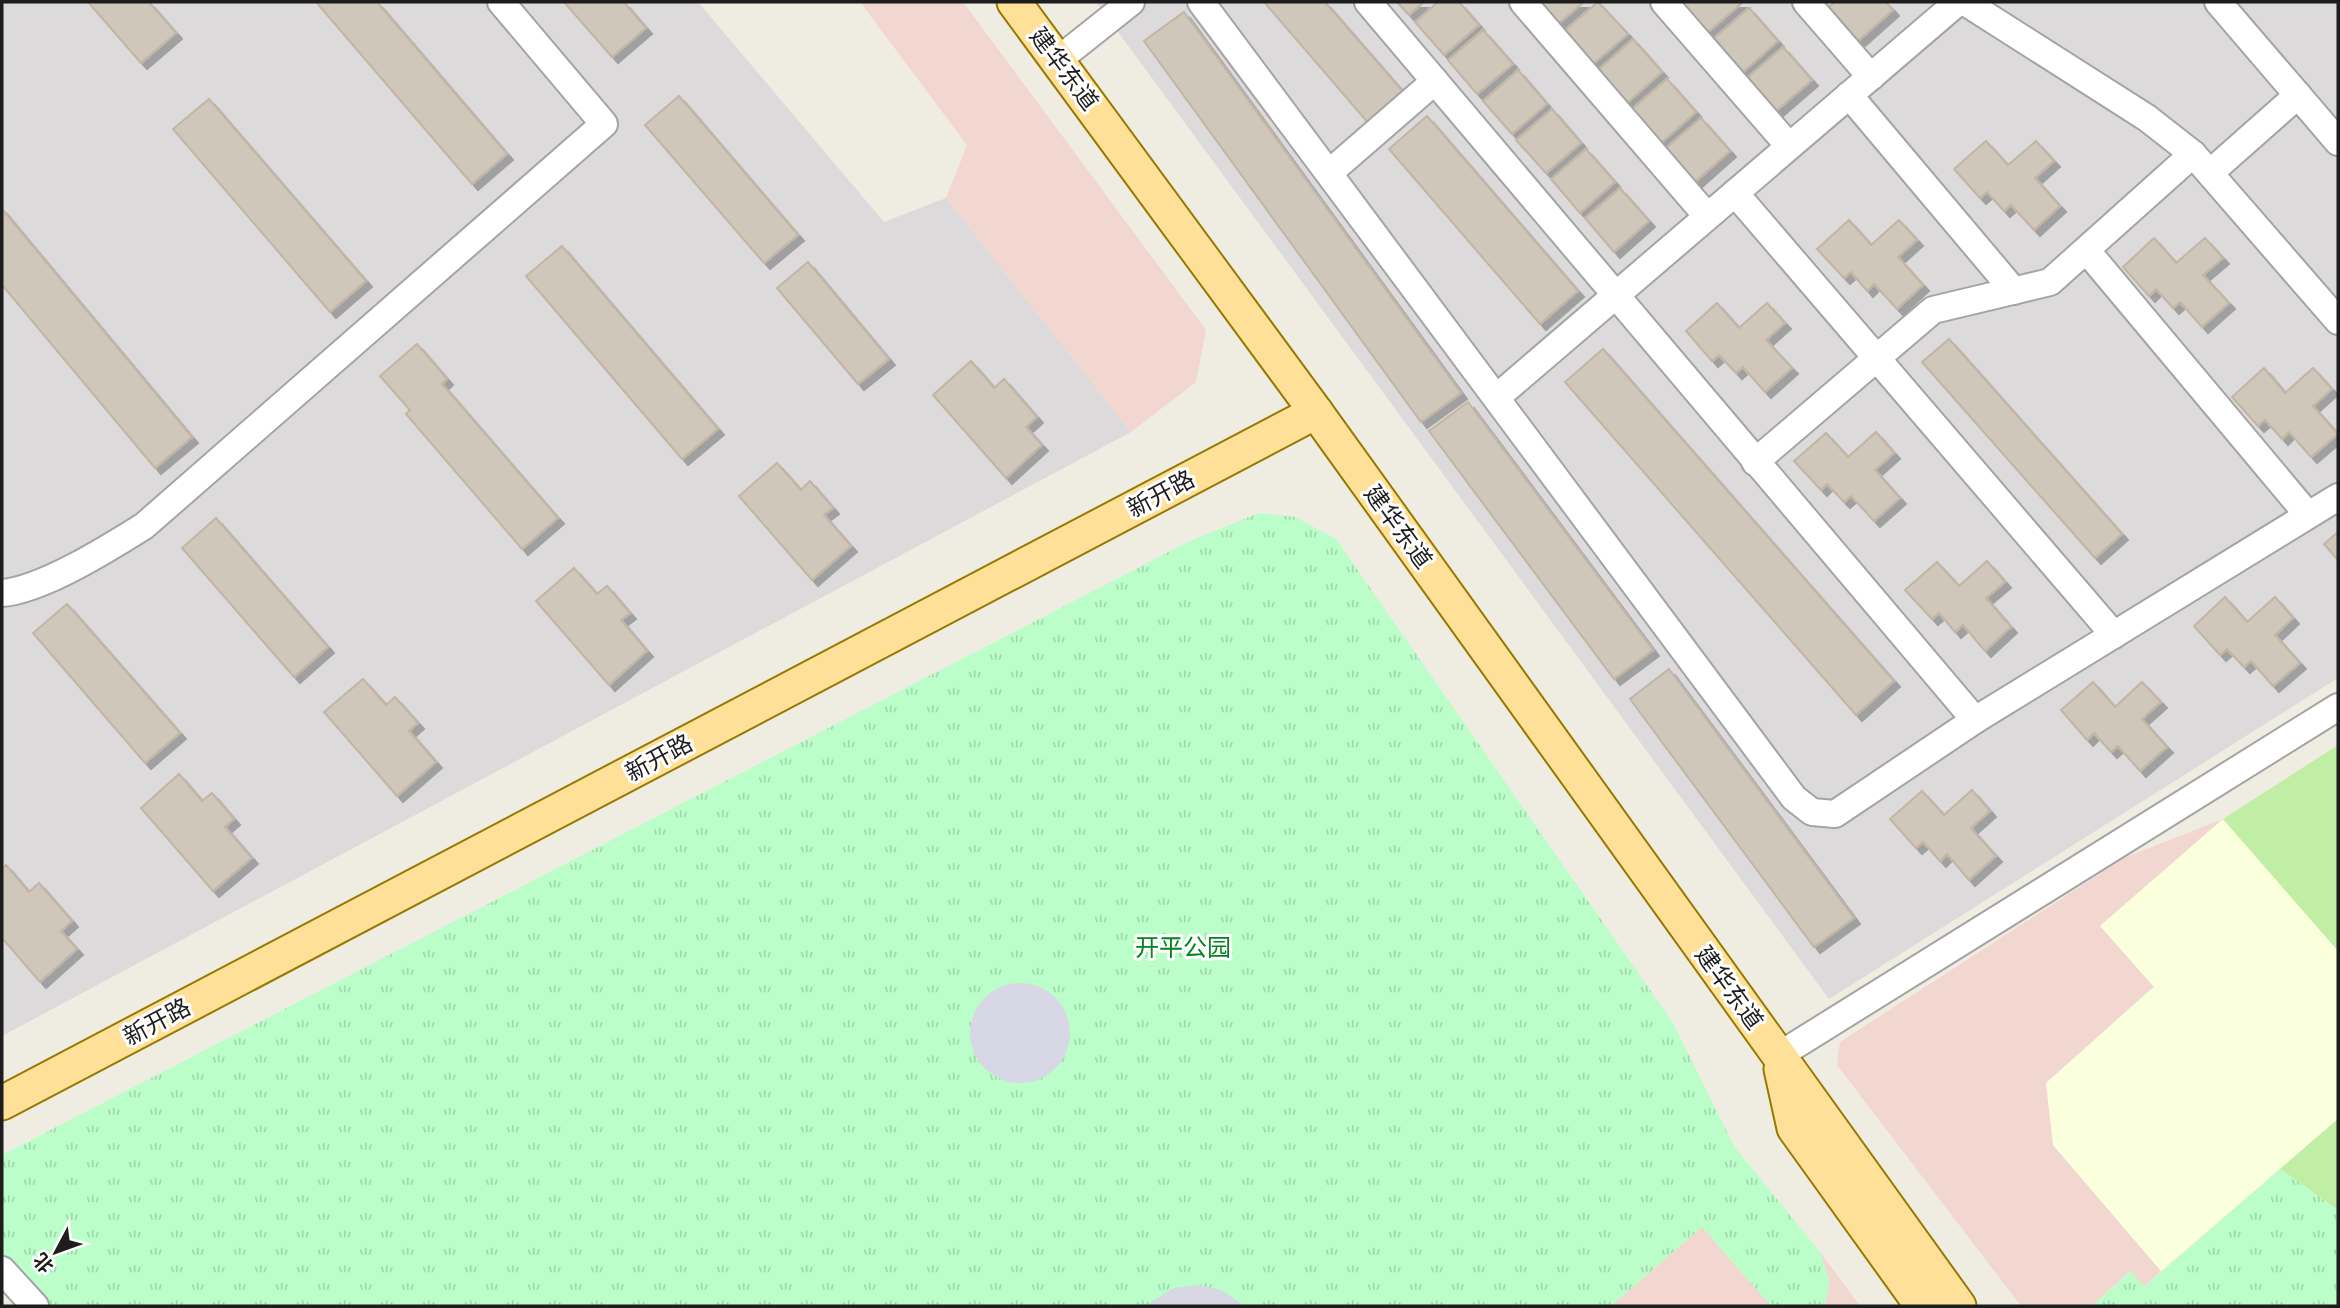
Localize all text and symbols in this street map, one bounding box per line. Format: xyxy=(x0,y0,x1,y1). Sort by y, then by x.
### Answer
street label: 建华东道 xyxy=(1025,21,1106,115)
street label: 新开路 xyxy=(1122,463,1199,522)
street label: 建华东道 xyxy=(1359,479,1439,573)
street label: 新开路 xyxy=(620,727,697,786)
park label: 开平公园 xyxy=(1135,932,1231,961)
street label: 建华东道 xyxy=(1690,940,1770,1034)
street label: 新开路 xyxy=(118,991,195,1050)
north arrow xyxy=(21,1217,91,1287)
text: 北 xyxy=(28,1249,58,1278)

